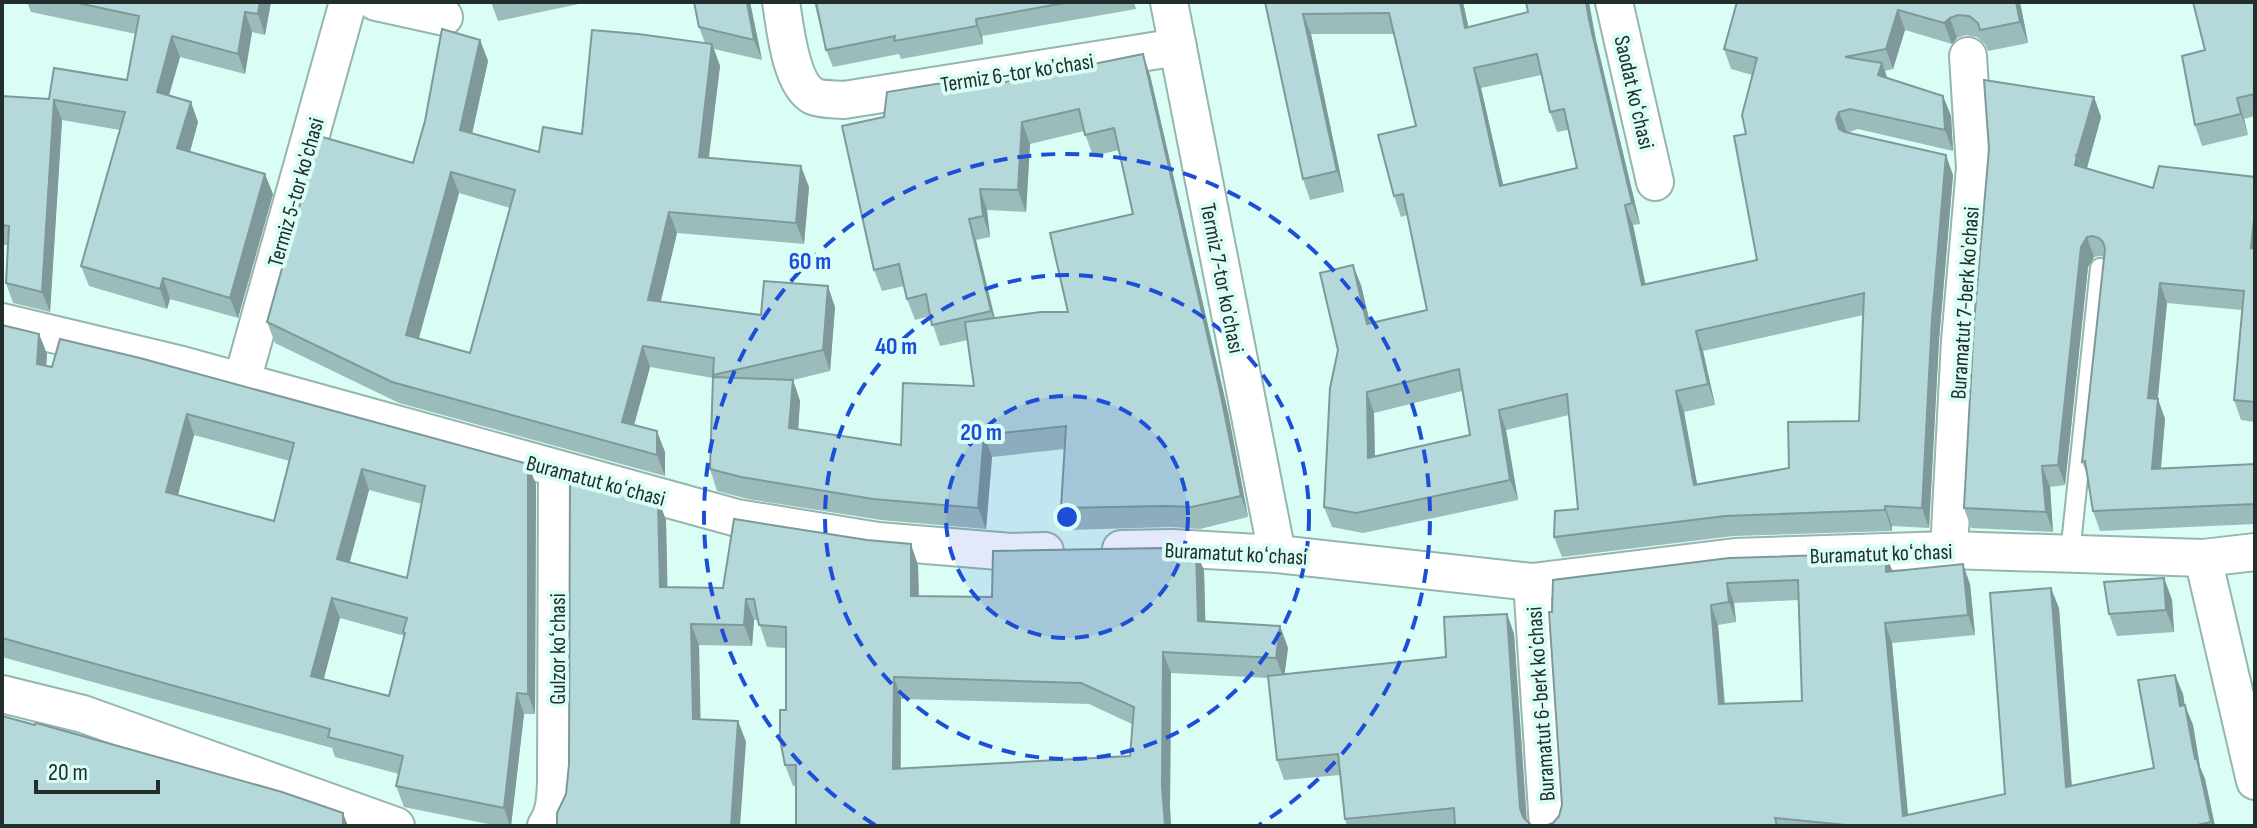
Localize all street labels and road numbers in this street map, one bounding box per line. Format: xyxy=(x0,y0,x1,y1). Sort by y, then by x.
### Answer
street label: Saodat koʻchasi xyxy=(1607,33,1660,152)
street label: Termiz 6-tor koʼchasi xyxy=(939,48,1096,99)
street label: Termiz 5-tor koʼchasi xyxy=(262,115,331,270)
street label: Termiz 7-tor koʼchasi xyxy=(1194,201,1249,356)
street label: Buramatut 7-berk koʼchasi xyxy=(1945,206,1986,400)
street label: Buramatut koʻchasi xyxy=(523,450,668,513)
street label: Buramatut koʻchasi xyxy=(1164,537,1308,572)
street label: Buramatut koʻchasi xyxy=(1809,539,1953,570)
street label: Gulzor koʻchasi xyxy=(545,593,572,705)
street label: Buramatut 6-berk koʼchasi xyxy=(1521,606,1562,802)

